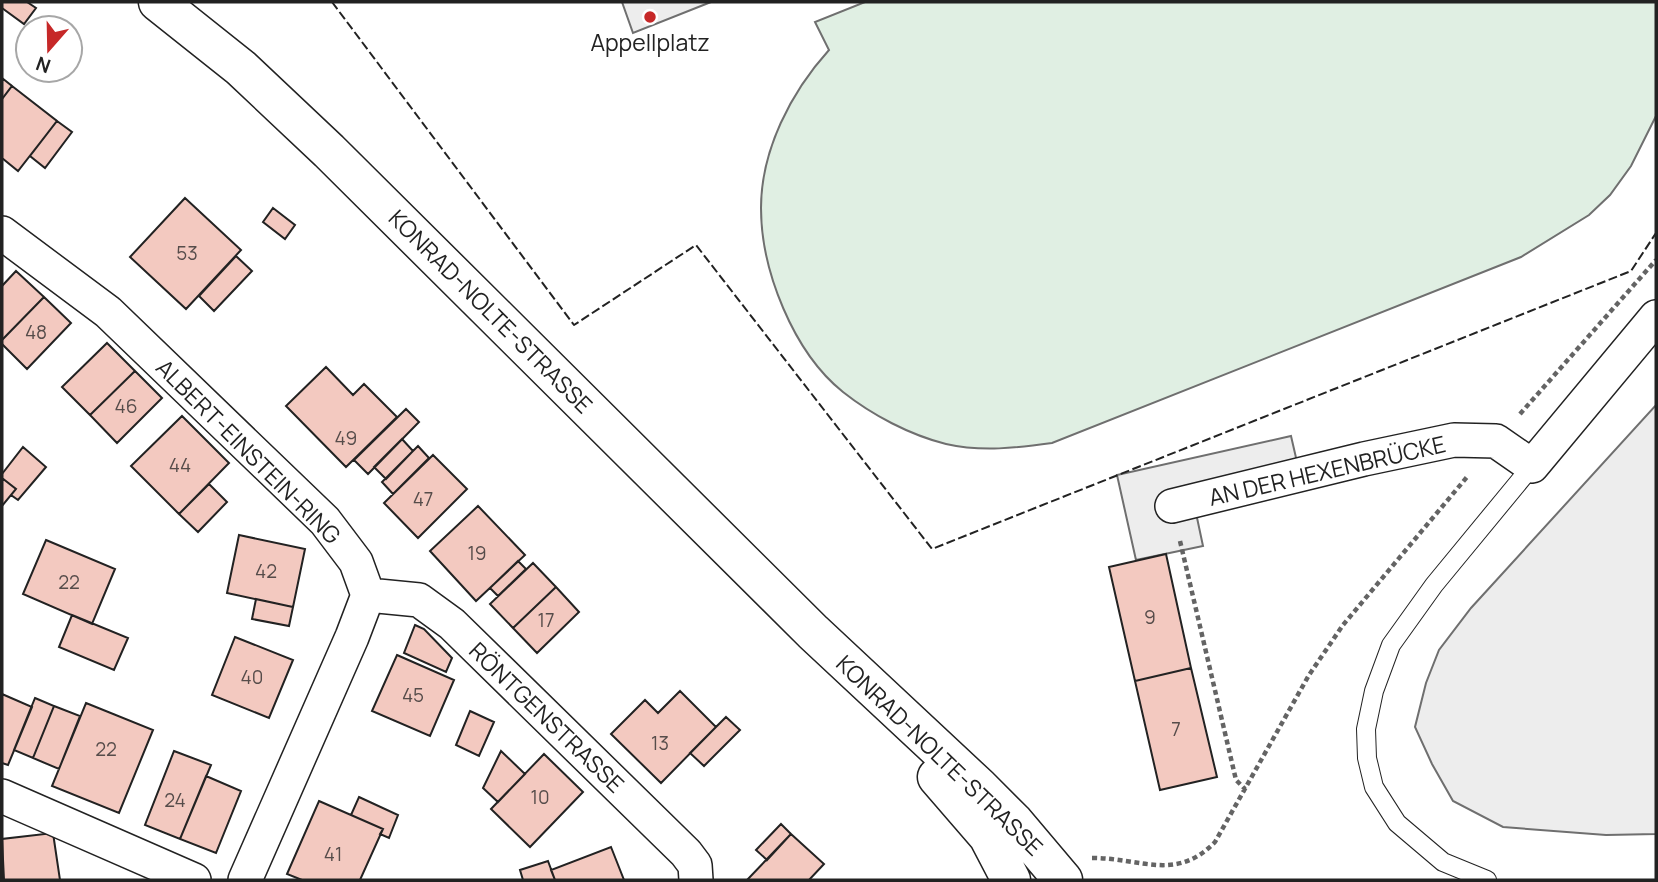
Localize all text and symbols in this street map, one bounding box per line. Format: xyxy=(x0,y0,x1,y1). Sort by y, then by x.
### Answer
marker: Appellplatz xyxy=(642,9,658,25)
north arrow xyxy=(14,14,84,84)
place label: Appellplatz xyxy=(590,26,710,58)
text: N xyxy=(32,50,54,80)
street label: KONRAD-NOLTE-STRASSE xyxy=(382,202,600,420)
house number: 53 xyxy=(176,240,198,266)
house number: 48 xyxy=(25,319,47,345)
street label: ALBERT-EINSTEIN-RING xyxy=(150,352,348,550)
house number: 46 xyxy=(115,393,138,419)
house number: 49 xyxy=(335,425,357,451)
street label: AN DER HEXENBRÜCKE xyxy=(1205,427,1449,513)
house number: 44 xyxy=(169,452,191,478)
house number: 47 xyxy=(413,486,433,512)
house number: 19 xyxy=(467,540,487,566)
house number: 42 xyxy=(255,558,277,584)
house number: 22 xyxy=(58,569,80,595)
house number: 9 xyxy=(1144,604,1156,630)
house number: 17 xyxy=(538,607,554,633)
street label: RÖNTGENSTRASSE xyxy=(463,635,631,799)
street label: KONRAD-NOLTE-STRASSE xyxy=(830,648,1050,862)
house number: 40 xyxy=(241,664,263,690)
house number: 45 xyxy=(402,682,424,708)
house number: 7 xyxy=(1171,716,1181,742)
house number: 13 xyxy=(651,730,669,756)
house number: 22 xyxy=(95,736,117,762)
house number: 10 xyxy=(530,784,550,810)
house number: 24 xyxy=(164,787,186,813)
house number: 41 xyxy=(324,841,342,867)

